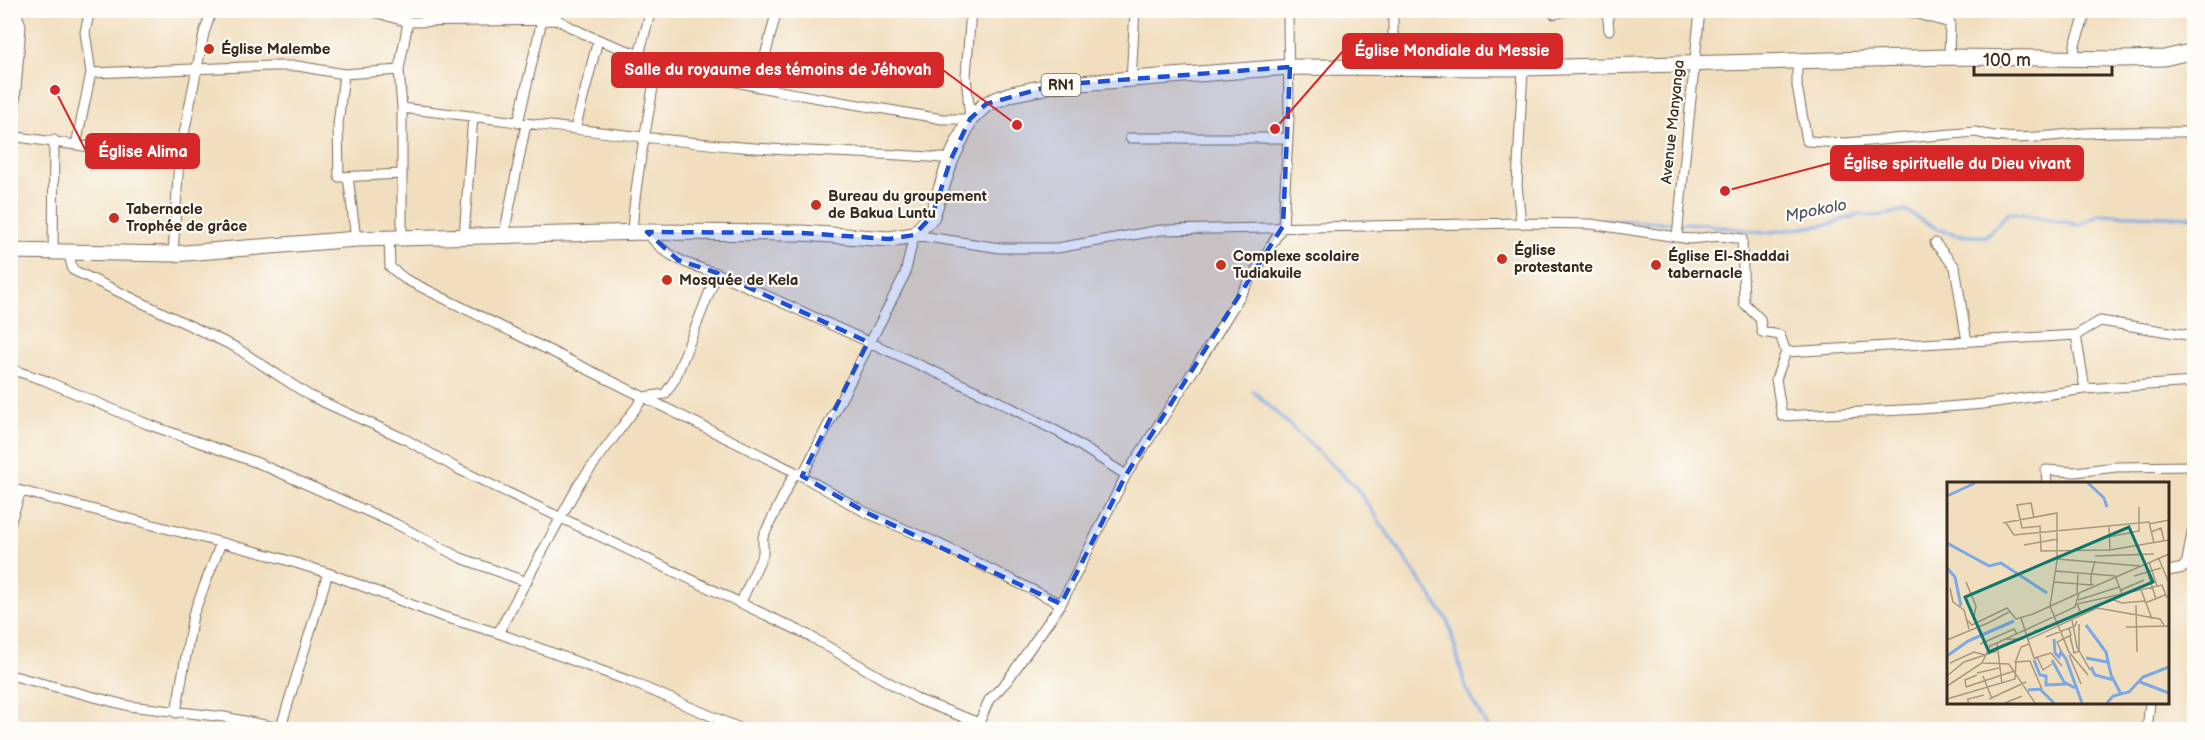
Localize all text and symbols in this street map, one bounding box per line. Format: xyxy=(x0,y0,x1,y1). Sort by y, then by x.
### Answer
callout: Église Mondiale du Messie xyxy=(1343,34,1562,68)
place label: Église Malembe xyxy=(221,39,331,59)
text: Église Mondiale du Messie xyxy=(1354,39,1550,61)
scale bar xyxy=(1974,39,2112,77)
marker: Église Malembe xyxy=(202,42,216,56)
text: 100 m xyxy=(1983,50,2031,71)
callout: Salle du royaume des témoins de Jéhovah xyxy=(612,53,943,87)
street label: Avenue Manyanga xyxy=(1657,59,1689,185)
text: Salle du royaume des témoins de Jéhovah xyxy=(625,61,931,80)
road number: RN1 xyxy=(1042,74,1080,96)
callout: Église Alima xyxy=(86,134,199,168)
text: Église Alima xyxy=(98,140,188,162)
callout: Église spirituelle du Dieu vivant xyxy=(1831,146,2083,180)
text: Église spirituelle du Dieu vivant xyxy=(1843,152,2071,174)
place label: Bureau du groupement de Bakua Luntu xyxy=(828,187,987,223)
water label: Mpokolo xyxy=(1783,196,1849,226)
marker: Bureau du groupement de Bakua Luntu xyxy=(809,198,823,212)
place label: Tabernacle Trophée de grâce xyxy=(126,200,247,236)
marker: Tabernacle Trophée de grâce xyxy=(107,211,121,225)
place label: Église protestante xyxy=(1514,240,1593,277)
place label: Église El-Shaddai tabernacle xyxy=(1667,246,1789,283)
place label: Complexe scolaire Tudiakuile xyxy=(1233,247,1360,283)
marker: Église protestante xyxy=(1495,252,1509,266)
marker: Complexe scolaire Tudiakuile xyxy=(1214,258,1228,272)
marker: Église El-Shaddai tabernacle xyxy=(1649,258,1663,272)
place label: Mosquée de Kela xyxy=(679,271,798,290)
marker: Mosquée de Kela xyxy=(660,273,674,287)
inset map xyxy=(1947,482,2169,704)

